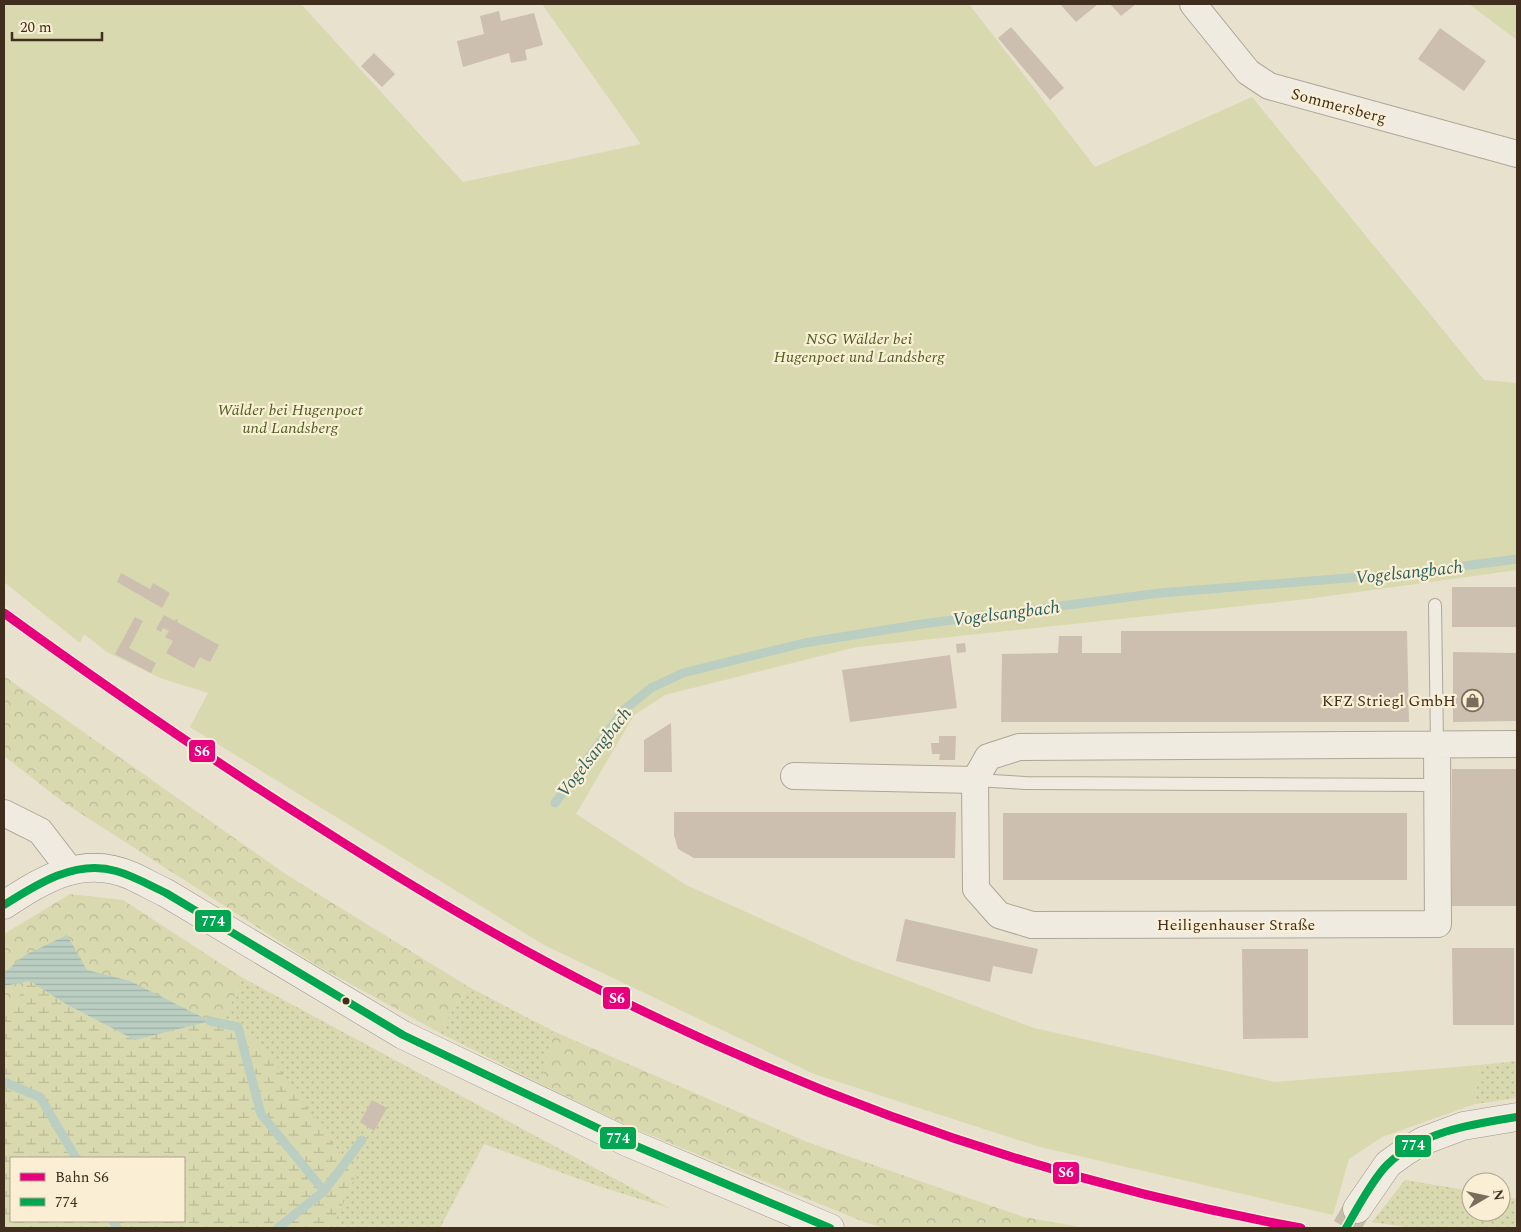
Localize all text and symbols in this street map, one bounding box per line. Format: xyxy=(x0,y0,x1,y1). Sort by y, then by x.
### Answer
scale bar xyxy=(12,10,102,42)
text: 20 m xyxy=(20,16,52,39)
street label: Sommersberg xyxy=(1288,82,1389,130)
park label: NSG Wälder bei Hugenpoet und Landsberg xyxy=(774,327,945,369)
park label: Wälder bei Hugenpoet und Landsberg xyxy=(217,398,364,440)
water label: Vogelsangbach xyxy=(1354,553,1464,592)
water label: Vogelsangbach xyxy=(951,594,1061,633)
shop icon: KFZ Striegl GmbH xyxy=(1460,688,1484,712)
place label: KFZ Striegl GmbH xyxy=(1322,689,1456,713)
water label: Vogelsangbach xyxy=(551,701,638,803)
line badge: S6 xyxy=(188,739,216,763)
text: S6 xyxy=(194,741,210,762)
line badge: 774 xyxy=(194,909,232,933)
text: 774 xyxy=(201,911,225,932)
street label: Heiligenhauser Straße xyxy=(1157,913,1315,937)
line badge: S6 xyxy=(602,986,631,1010)
text: S6 xyxy=(609,988,625,1009)
unlabelled marker xyxy=(341,996,351,1006)
line badge: 774 xyxy=(599,1126,637,1150)
text: 774 xyxy=(606,1128,630,1149)
line badge: 774 xyxy=(1394,1134,1432,1158)
text: 774 xyxy=(1401,1135,1425,1156)
legend xyxy=(10,1157,185,1222)
line badge: S6 xyxy=(1052,1161,1080,1185)
text: S6 xyxy=(1058,1162,1074,1183)
text: Bahn S6 xyxy=(55,1166,109,1189)
north arrow xyxy=(1461,1172,1511,1222)
text: N xyxy=(1487,1188,1510,1202)
text: 774 xyxy=(55,1191,78,1214)

